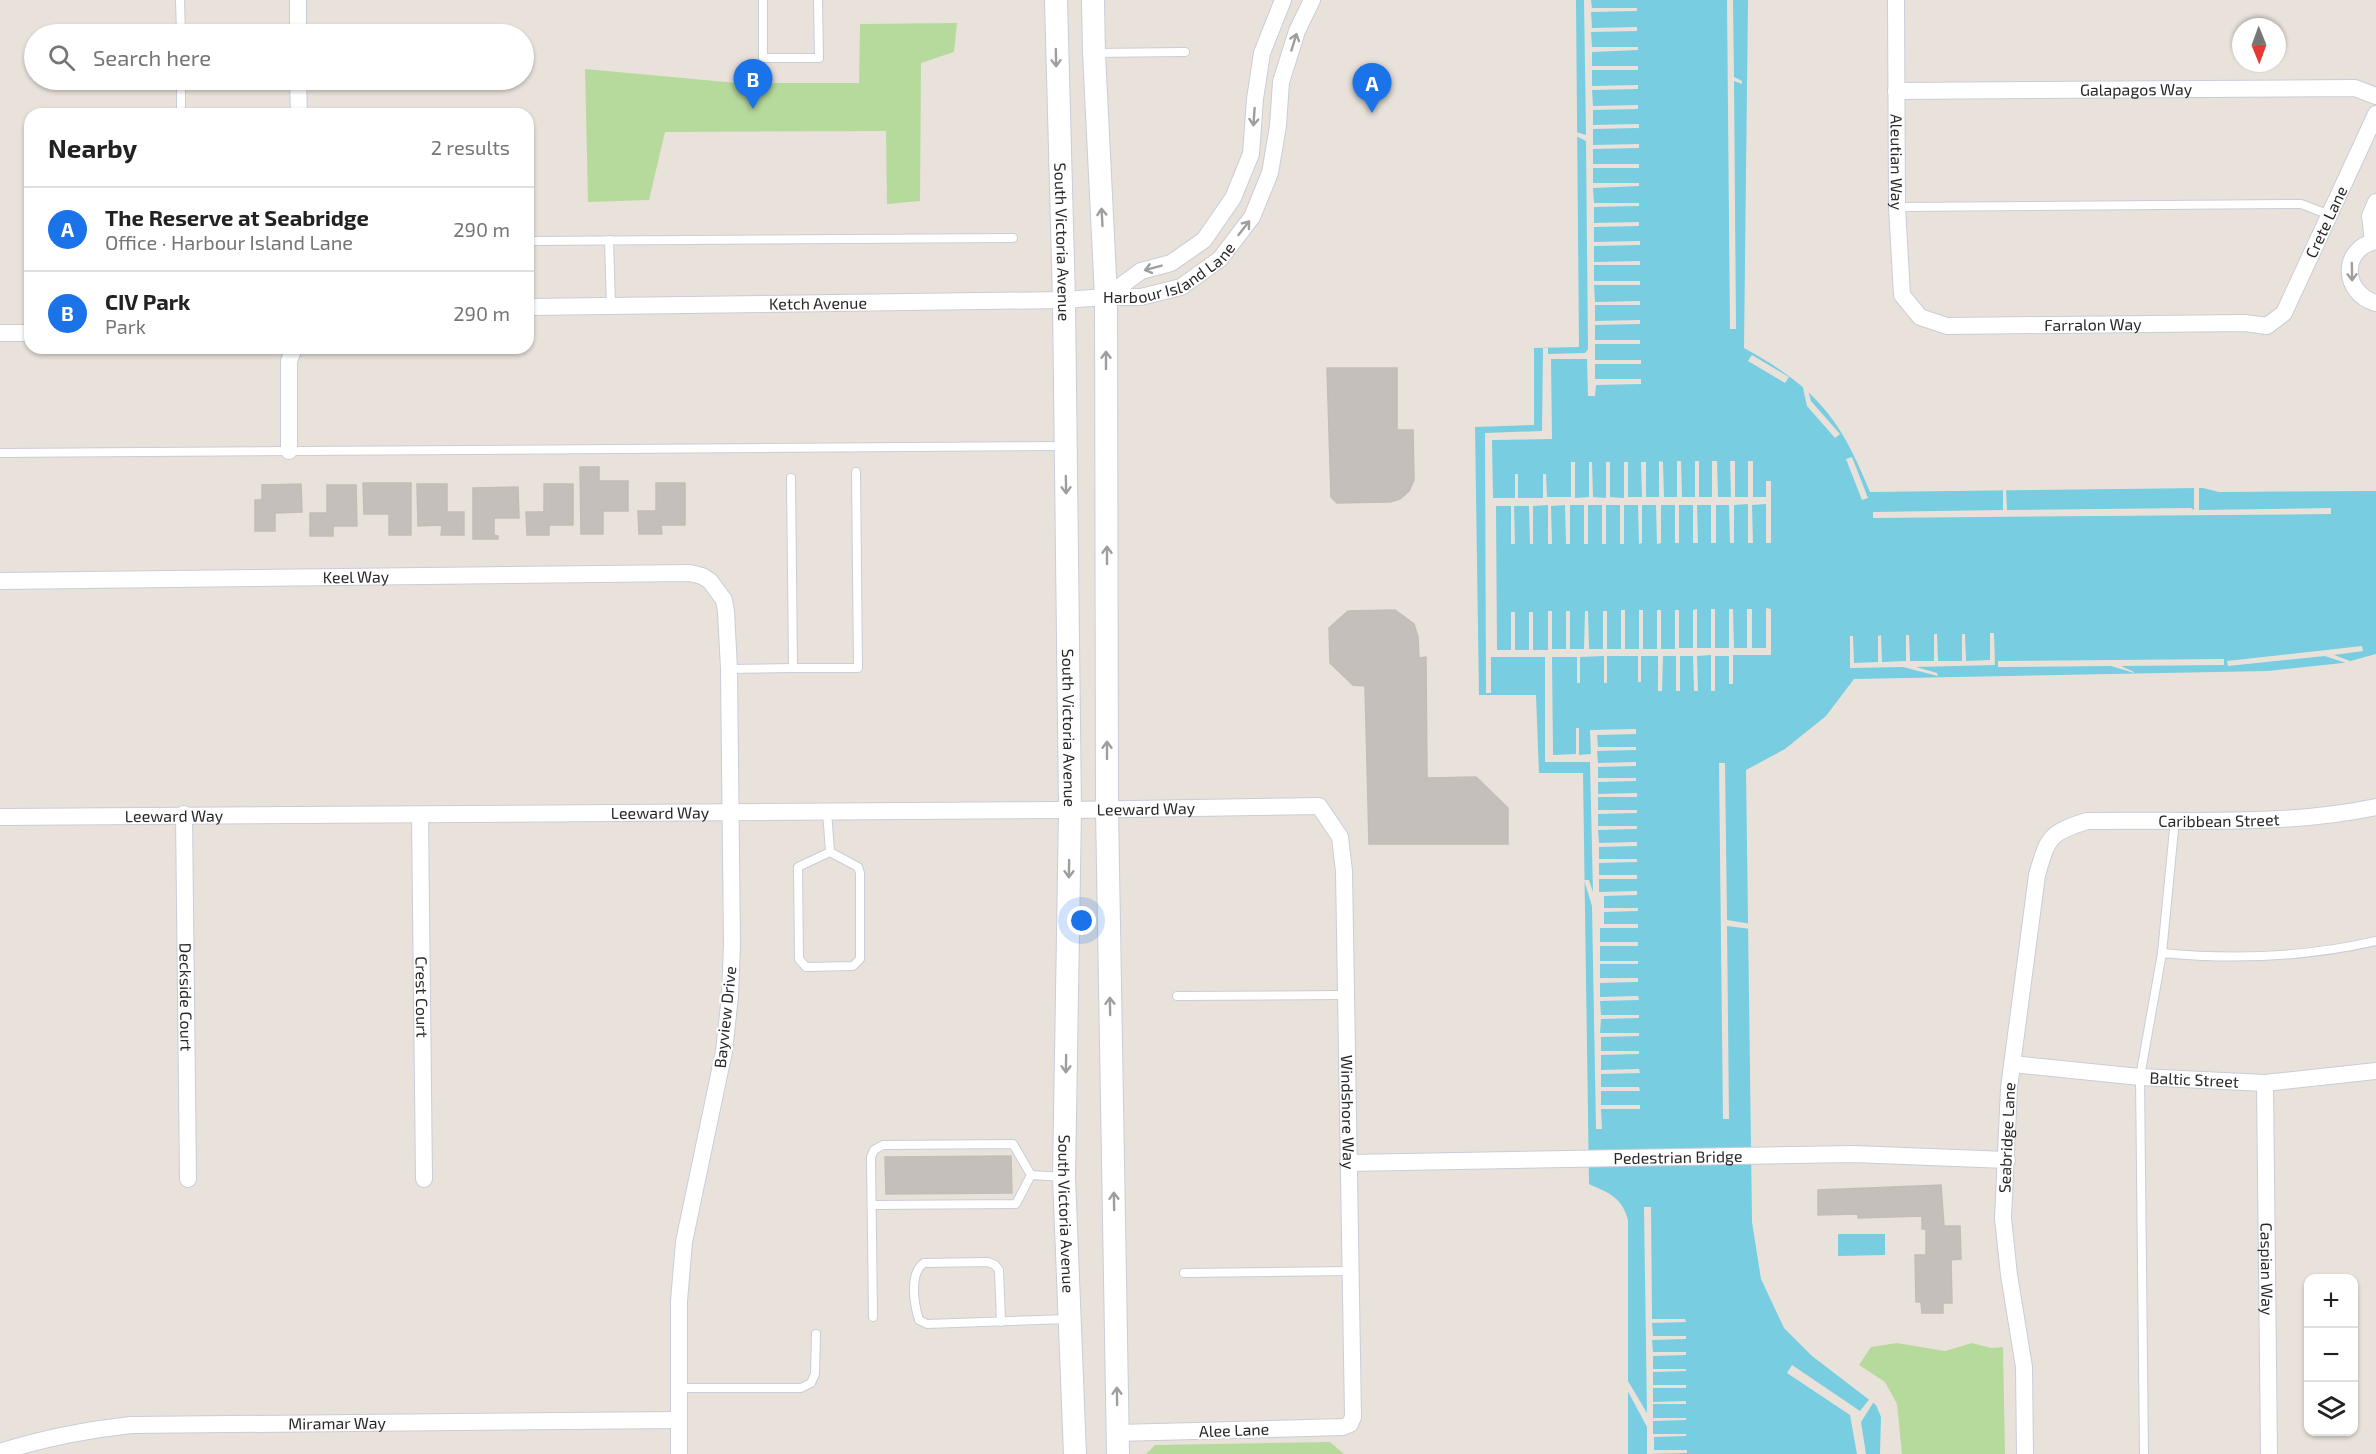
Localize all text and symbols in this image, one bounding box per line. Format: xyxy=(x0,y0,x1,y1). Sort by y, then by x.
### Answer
north arrow xyxy=(2232,18,2286,72)
search box xyxy=(24,24,534,90)
one-way arrow xyxy=(1289,33,1300,52)
icon: search xyxy=(45,41,78,74)
text: Search here xyxy=(93,44,211,70)
one-way arrow xyxy=(1051,48,1062,68)
pin: B xyxy=(734,60,772,109)
pin: A xyxy=(1352,63,1392,113)
street label: Galapagos Way xyxy=(2080,79,2193,99)
one-way arrow xyxy=(1248,106,1259,126)
street label: Aleutian Way xyxy=(1888,114,1907,211)
text: Nearby xyxy=(48,132,137,163)
text: 2 results xyxy=(431,135,510,159)
street label: South Victoria Avenue xyxy=(1051,162,1074,321)
street label: Crete Lane xyxy=(2301,183,2350,261)
text: The Reserve at Seabridge xyxy=(105,204,369,230)
one-way arrow xyxy=(1097,208,1108,228)
text: A xyxy=(61,217,74,241)
text: 290 m xyxy=(453,217,510,241)
one-way arrow xyxy=(1238,220,1250,236)
text: Office · Harbour Island Lane xyxy=(105,230,353,254)
street label: Harbour Island Lane xyxy=(1103,238,1238,306)
one-way arrow xyxy=(2346,261,2357,281)
one-way arrow xyxy=(1144,263,1163,274)
text: CIV Park xyxy=(105,288,190,314)
street label: Ketch Avenue xyxy=(769,293,867,313)
text: B xyxy=(61,301,74,325)
text: 290 m xyxy=(453,301,510,325)
text: Park xyxy=(105,314,146,338)
street label: Farralon Way xyxy=(2044,314,2142,334)
one-way arrow xyxy=(1100,351,1112,371)
one-way arrow xyxy=(1061,474,1072,494)
one-way arrow xyxy=(1101,546,1113,566)
street label: Keel Way xyxy=(323,566,390,586)
street label: South Victoria Avenue xyxy=(1059,648,1080,807)
one-way arrow xyxy=(1101,741,1113,761)
street label: Leeward Way xyxy=(1097,798,1196,819)
street label: Leeward Way xyxy=(611,802,710,822)
street label: Leeward Way xyxy=(125,806,224,825)
street label: Caribbean Street xyxy=(2158,809,2280,830)
one-way arrow xyxy=(1063,858,1075,878)
your location xyxy=(1067,906,1096,935)
street label: Deckside Court xyxy=(176,943,197,1051)
street label: Crest Court xyxy=(413,956,432,1038)
street label: Bayview Drive xyxy=(710,965,739,1069)
one-way arrow xyxy=(1105,996,1116,1016)
one-way arrow xyxy=(1060,1053,1072,1073)
street label: Windshore Way xyxy=(1338,1055,1359,1170)
street label: Baltic Street xyxy=(2149,1067,2239,1091)
street label: Seabridge Lane xyxy=(1994,1081,2019,1193)
street label: South Victoria Avenue xyxy=(1055,1134,1079,1293)
street label: Pedestrian Bridge xyxy=(1613,1146,1743,1167)
one-way arrow xyxy=(1108,1191,1119,1211)
street label: Caspian Way xyxy=(2258,1222,2278,1316)
map controls xyxy=(2304,1274,2358,1436)
button: + xyxy=(2304,1274,2358,1328)
button: − xyxy=(2304,1328,2358,1382)
button: layers xyxy=(2304,1382,2358,1436)
one-way arrow xyxy=(1111,1386,1122,1406)
street label: Miramar Way xyxy=(288,1413,387,1433)
street label: Alee Lane xyxy=(1198,1419,1269,1440)

